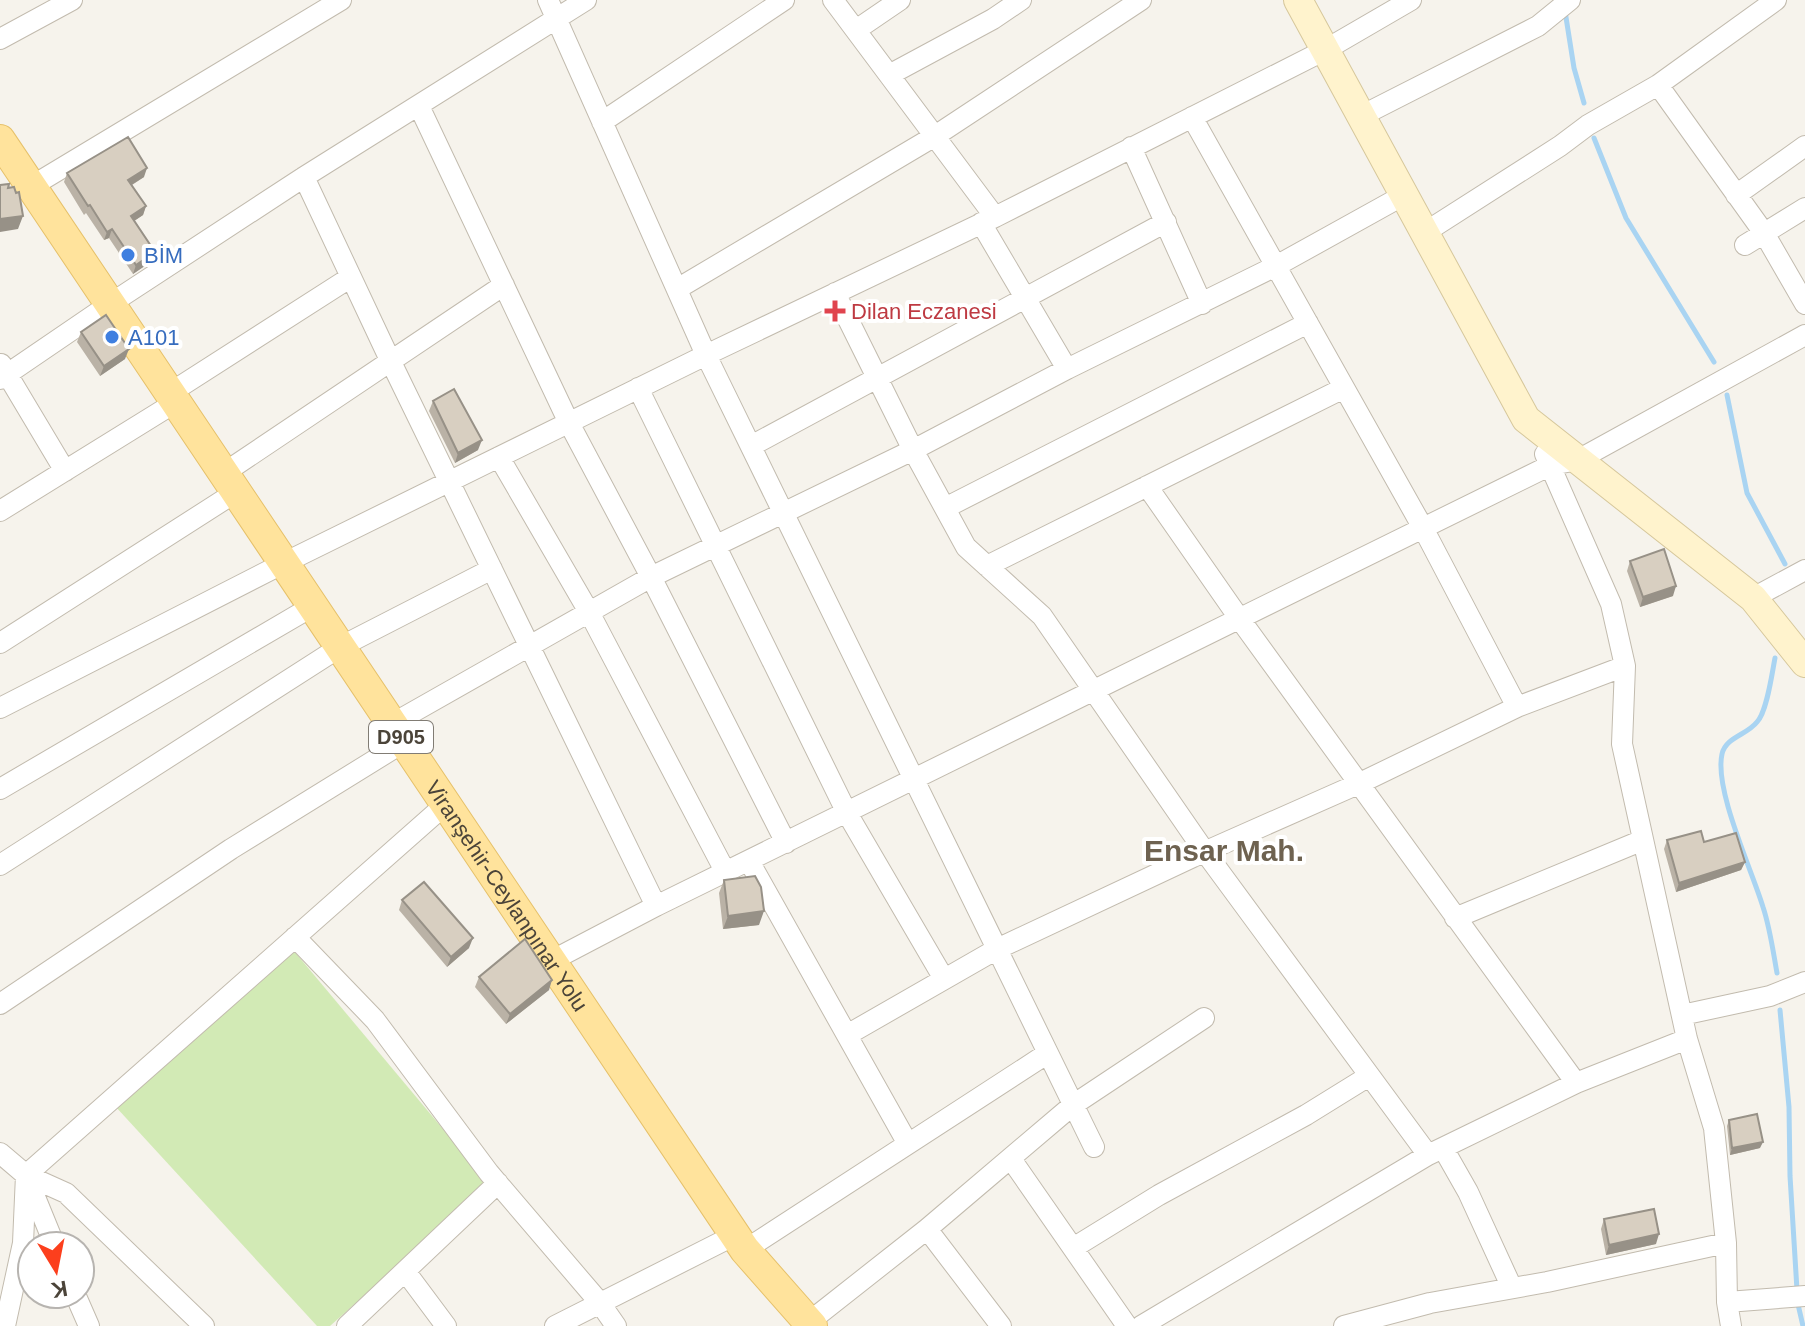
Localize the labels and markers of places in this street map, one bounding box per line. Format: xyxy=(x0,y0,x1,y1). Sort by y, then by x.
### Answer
place label: BİM xyxy=(144,243,183,268)
marker: BİM xyxy=(119,246,137,264)
place label: Dilan Eczanesi xyxy=(851,299,997,324)
marker: Dilan Eczanesi xyxy=(826,302,844,320)
place label: A101 xyxy=(128,325,179,350)
marker: A101 xyxy=(103,328,121,346)

